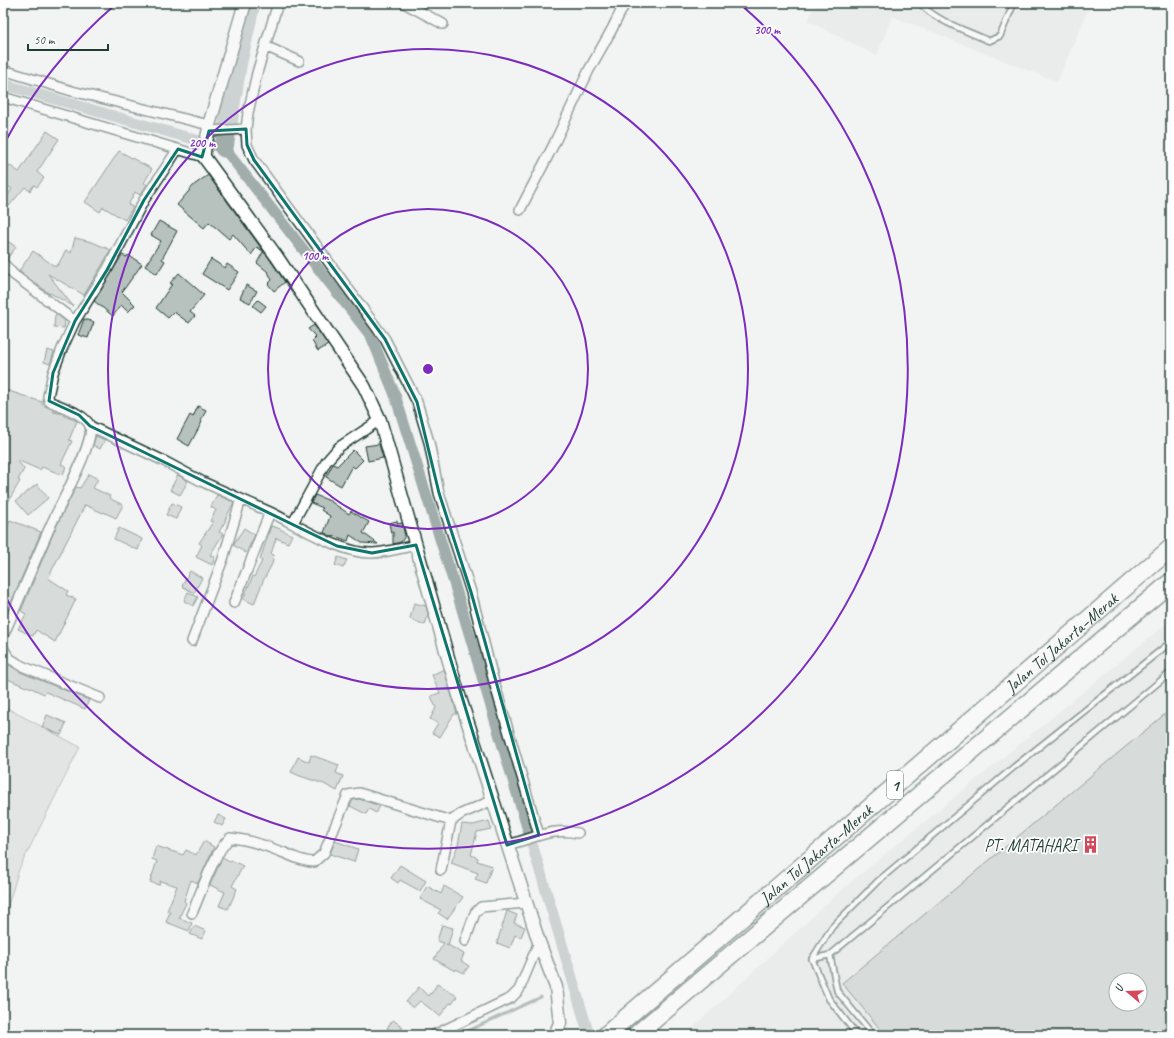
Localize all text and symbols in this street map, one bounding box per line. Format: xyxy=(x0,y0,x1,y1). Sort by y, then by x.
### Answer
text: 300 m xyxy=(754,22,781,38)
scale bar xyxy=(28,26,108,52)
text: 50 m xyxy=(34,32,56,48)
text: 200 m xyxy=(189,135,216,151)
text: 100 m xyxy=(302,248,329,264)
centre of rings xyxy=(421,362,435,376)
street label: Jalan Tol Jakarta–Merak xyxy=(1000,587,1124,698)
road number: 1 xyxy=(887,771,903,799)
street label: Jalan Tol Jakarta–Merak xyxy=(755,799,878,910)
place label: PT. MATAHARI xyxy=(984,835,1081,856)
building icon: PT. MATAHARI xyxy=(1080,835,1100,855)
north arrow xyxy=(1108,972,1148,1012)
text: U xyxy=(1111,981,1127,994)

